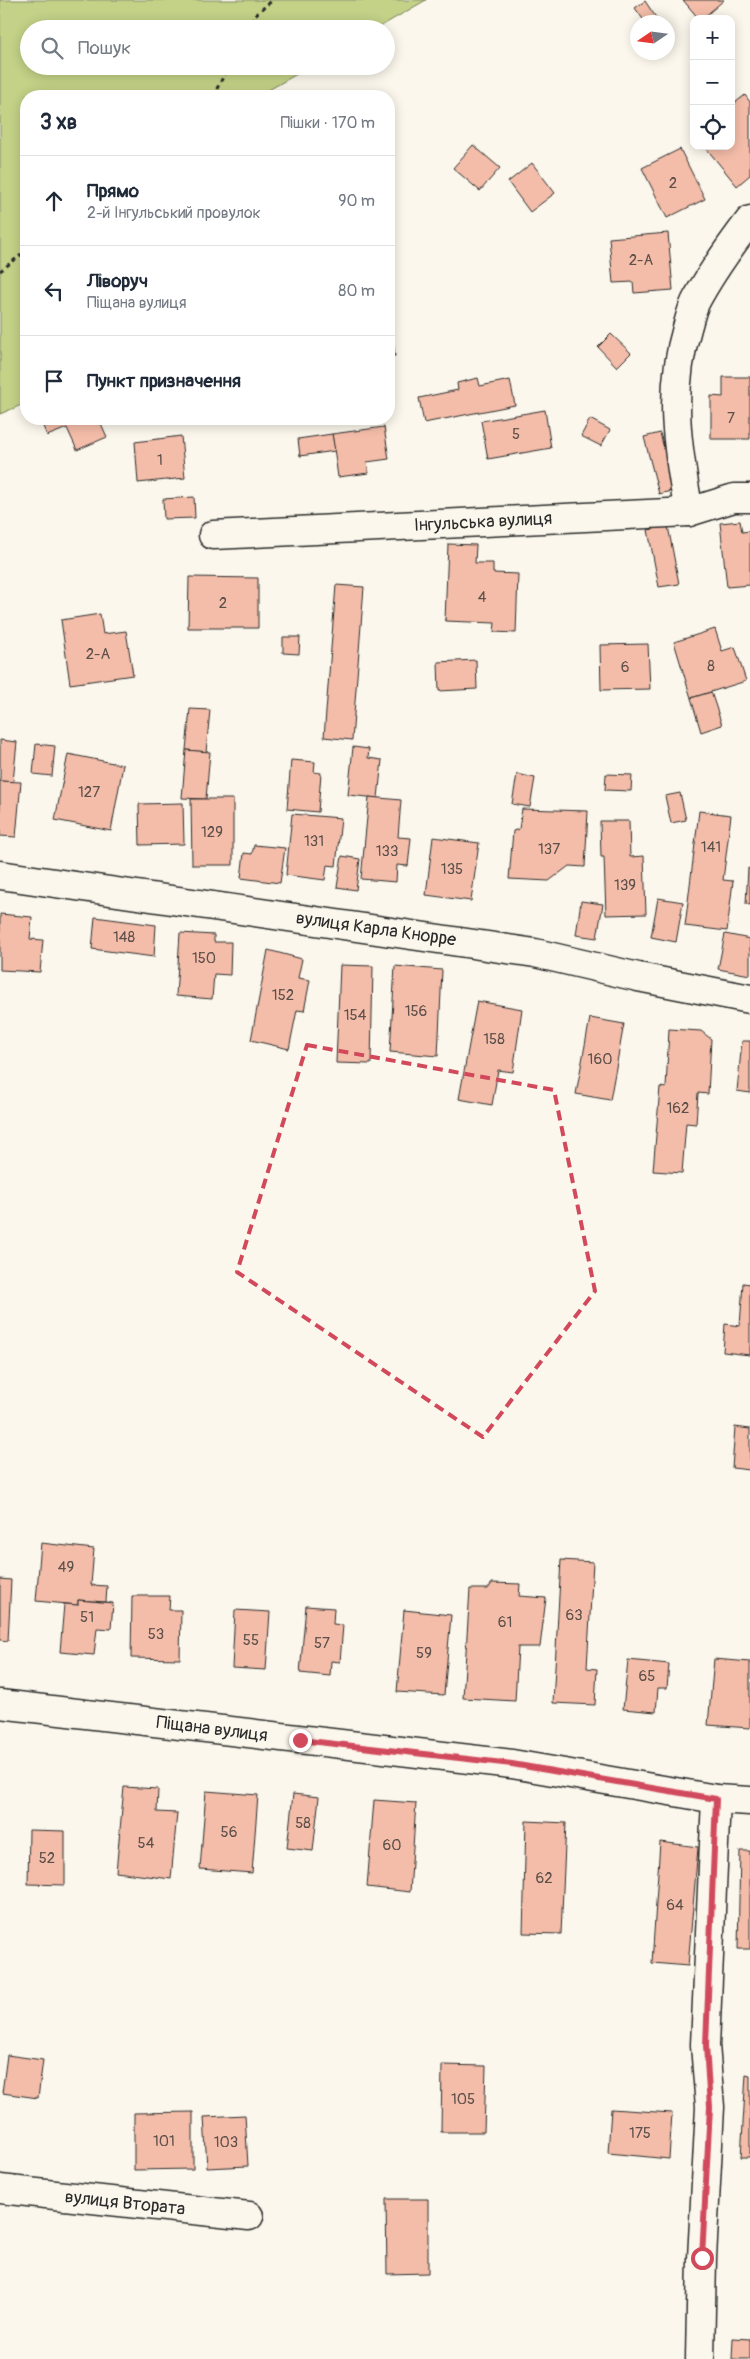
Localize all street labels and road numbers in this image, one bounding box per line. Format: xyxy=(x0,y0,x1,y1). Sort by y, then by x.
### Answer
street label: Інгульська вулиця xyxy=(413,507,553,537)
street label: вулиця Карла Кнорре xyxy=(294,906,458,952)
street label: Піщана вулиця xyxy=(155,1711,269,1747)
street label: вулиця Втората xyxy=(64,2185,186,2221)

